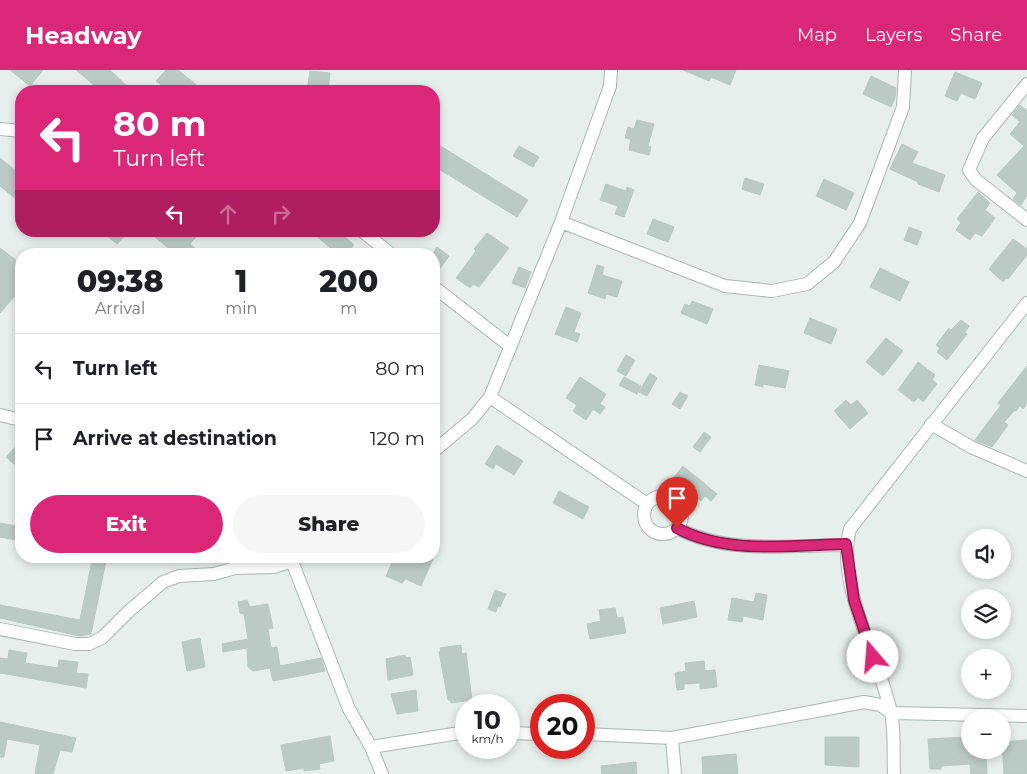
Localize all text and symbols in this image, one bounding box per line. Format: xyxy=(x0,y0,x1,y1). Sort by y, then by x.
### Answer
text: Headway xyxy=(25,21,142,50)
text: Map xyxy=(797,24,837,46)
text: Layers xyxy=(865,24,922,46)
text: Share xyxy=(950,24,1002,46)
text: 80 m xyxy=(113,102,207,145)
icon: left xyxy=(30,105,95,170)
text: Turn left xyxy=(113,145,205,172)
icon: left xyxy=(161,200,189,228)
icon: ahead xyxy=(214,200,242,228)
icon: right xyxy=(267,200,295,228)
text: 09:38 xyxy=(77,263,163,300)
text: 1 xyxy=(235,263,247,300)
text: 200 xyxy=(319,263,378,300)
text: Arrival xyxy=(95,299,145,318)
text: min xyxy=(225,299,257,318)
text: m xyxy=(340,299,357,318)
icon: left xyxy=(30,355,58,383)
text: Turn left xyxy=(73,357,158,380)
text: 80 m xyxy=(375,357,425,380)
icon: arrive xyxy=(30,425,58,453)
text: Arrive at destination xyxy=(73,427,277,450)
text: 120 m xyxy=(370,427,425,450)
pin xyxy=(656,477,698,528)
icon: arrive xyxy=(663,484,691,512)
button: Exit xyxy=(30,495,223,553)
button: Share xyxy=(233,495,425,553)
map controls xyxy=(961,529,1011,759)
button: sound xyxy=(961,529,1011,579)
button: layers xyxy=(961,589,1011,639)
position arrow xyxy=(846,630,898,682)
button: + xyxy=(961,649,1011,699)
speed limit sign: 20 xyxy=(530,694,595,759)
text: 10 xyxy=(474,705,501,735)
button: − xyxy=(961,709,1011,759)
text: km/h xyxy=(471,731,504,746)

